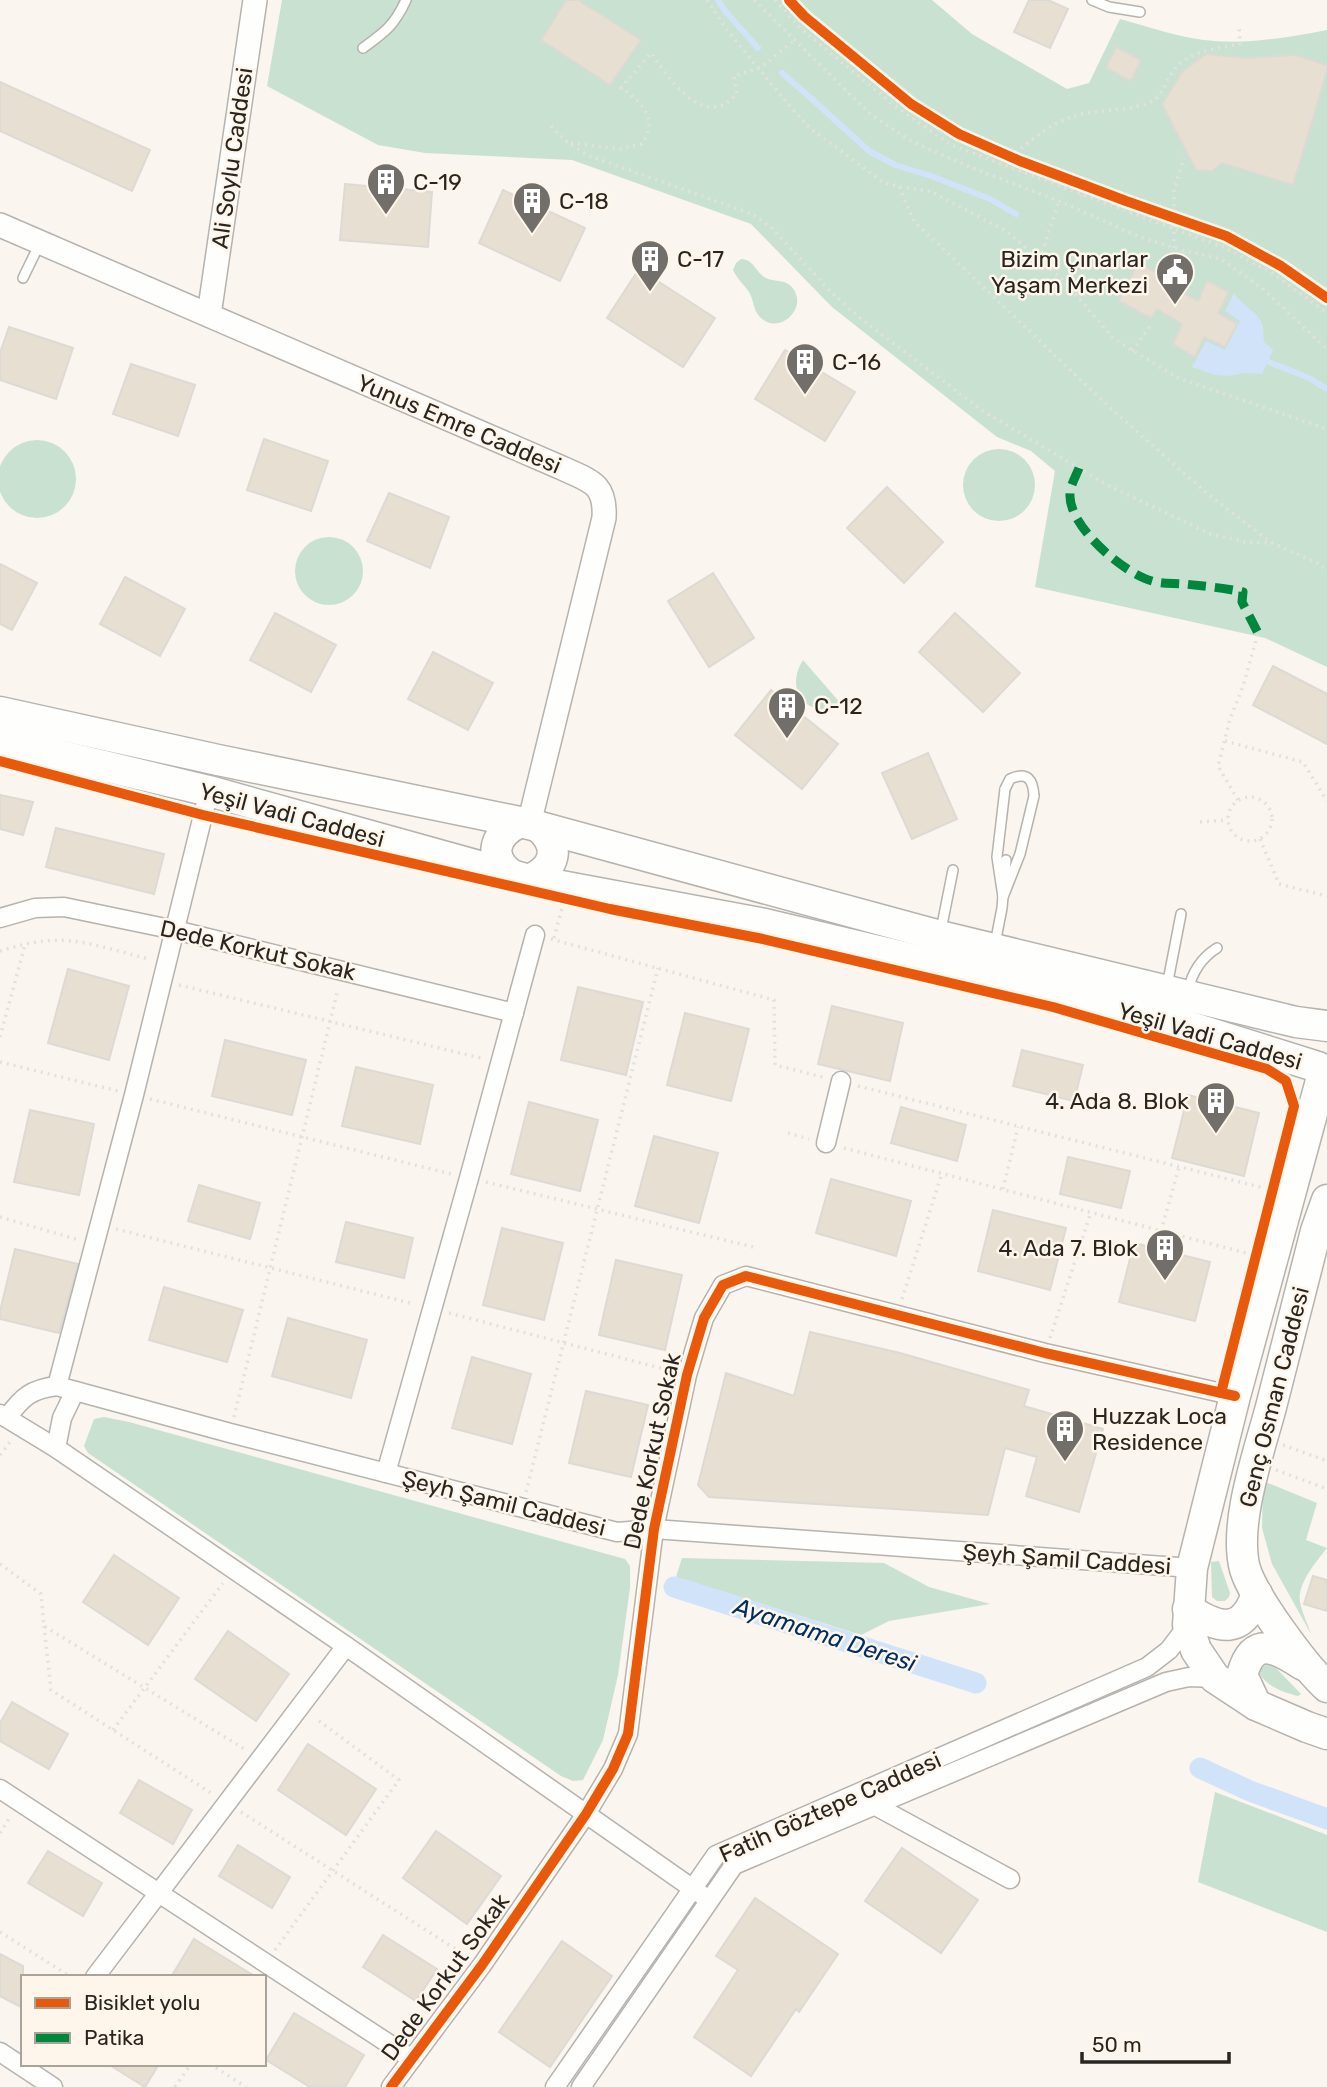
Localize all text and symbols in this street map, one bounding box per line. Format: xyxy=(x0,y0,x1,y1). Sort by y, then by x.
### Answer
street label: Ali Soylu Caddesi xyxy=(205,66,259,250)
building icon: C-19 xyxy=(365,161,407,216)
place label: C-19 xyxy=(413,168,462,196)
building icon: C-18 xyxy=(511,180,553,235)
place label: C-18 xyxy=(559,187,609,215)
building icon: C-17 xyxy=(629,238,671,293)
place label: C-17 xyxy=(677,245,724,273)
place label: Bizim Çınarlar Yaşam Merkezi xyxy=(991,245,1148,299)
public building icon: Bizim Çınarlar Yaşam Merkezi xyxy=(1154,251,1196,306)
building icon: C-16 xyxy=(784,341,826,396)
place label: C-16 xyxy=(832,348,881,376)
street label: Yunus Emre Caddesi xyxy=(353,368,565,480)
building icon: C-12 xyxy=(766,685,808,740)
place label: C-12 xyxy=(814,692,863,720)
street label: Yeşil Vadi Caddesi xyxy=(196,777,388,853)
street label: Dede Korkut Sokak xyxy=(157,914,359,986)
street label: Yeşil Vadi Caddesi xyxy=(1115,996,1305,1076)
building icon: 4. Ada 8. Blok xyxy=(1195,1080,1237,1135)
place label: 4. Ada 8. Blok xyxy=(1045,1087,1189,1115)
building icon: 4. Ada 7. Blok xyxy=(1144,1227,1186,1282)
place label: 4. Ada 7. Blok xyxy=(998,1234,1138,1262)
street label: Genç Osman Caddesi xyxy=(1233,1284,1315,1510)
street label: Dede Korkut Sokak xyxy=(618,1350,687,1552)
place label: Huzzak Loca Residence xyxy=(1092,1402,1227,1456)
building icon: Huzzak Loca Residence xyxy=(1044,1408,1086,1463)
street label: Şeyh Şamil Caddesi xyxy=(399,1464,609,1542)
street label: Şeyh Şamil Caddesi xyxy=(962,1538,1172,1580)
water label: Ayamama Deresi xyxy=(728,1592,921,1678)
street label: Fatih Göztepe Caddesi xyxy=(715,1745,945,1869)
street label: Dede Korkut Sokak xyxy=(375,1888,515,2066)
legend xyxy=(21,1975,266,2066)
text: Bisiklet yolu xyxy=(84,1990,200,2015)
scale bar xyxy=(1082,2021,1229,2064)
text: Patika xyxy=(84,2025,144,2050)
text: 50 m xyxy=(1092,2032,1142,2057)

